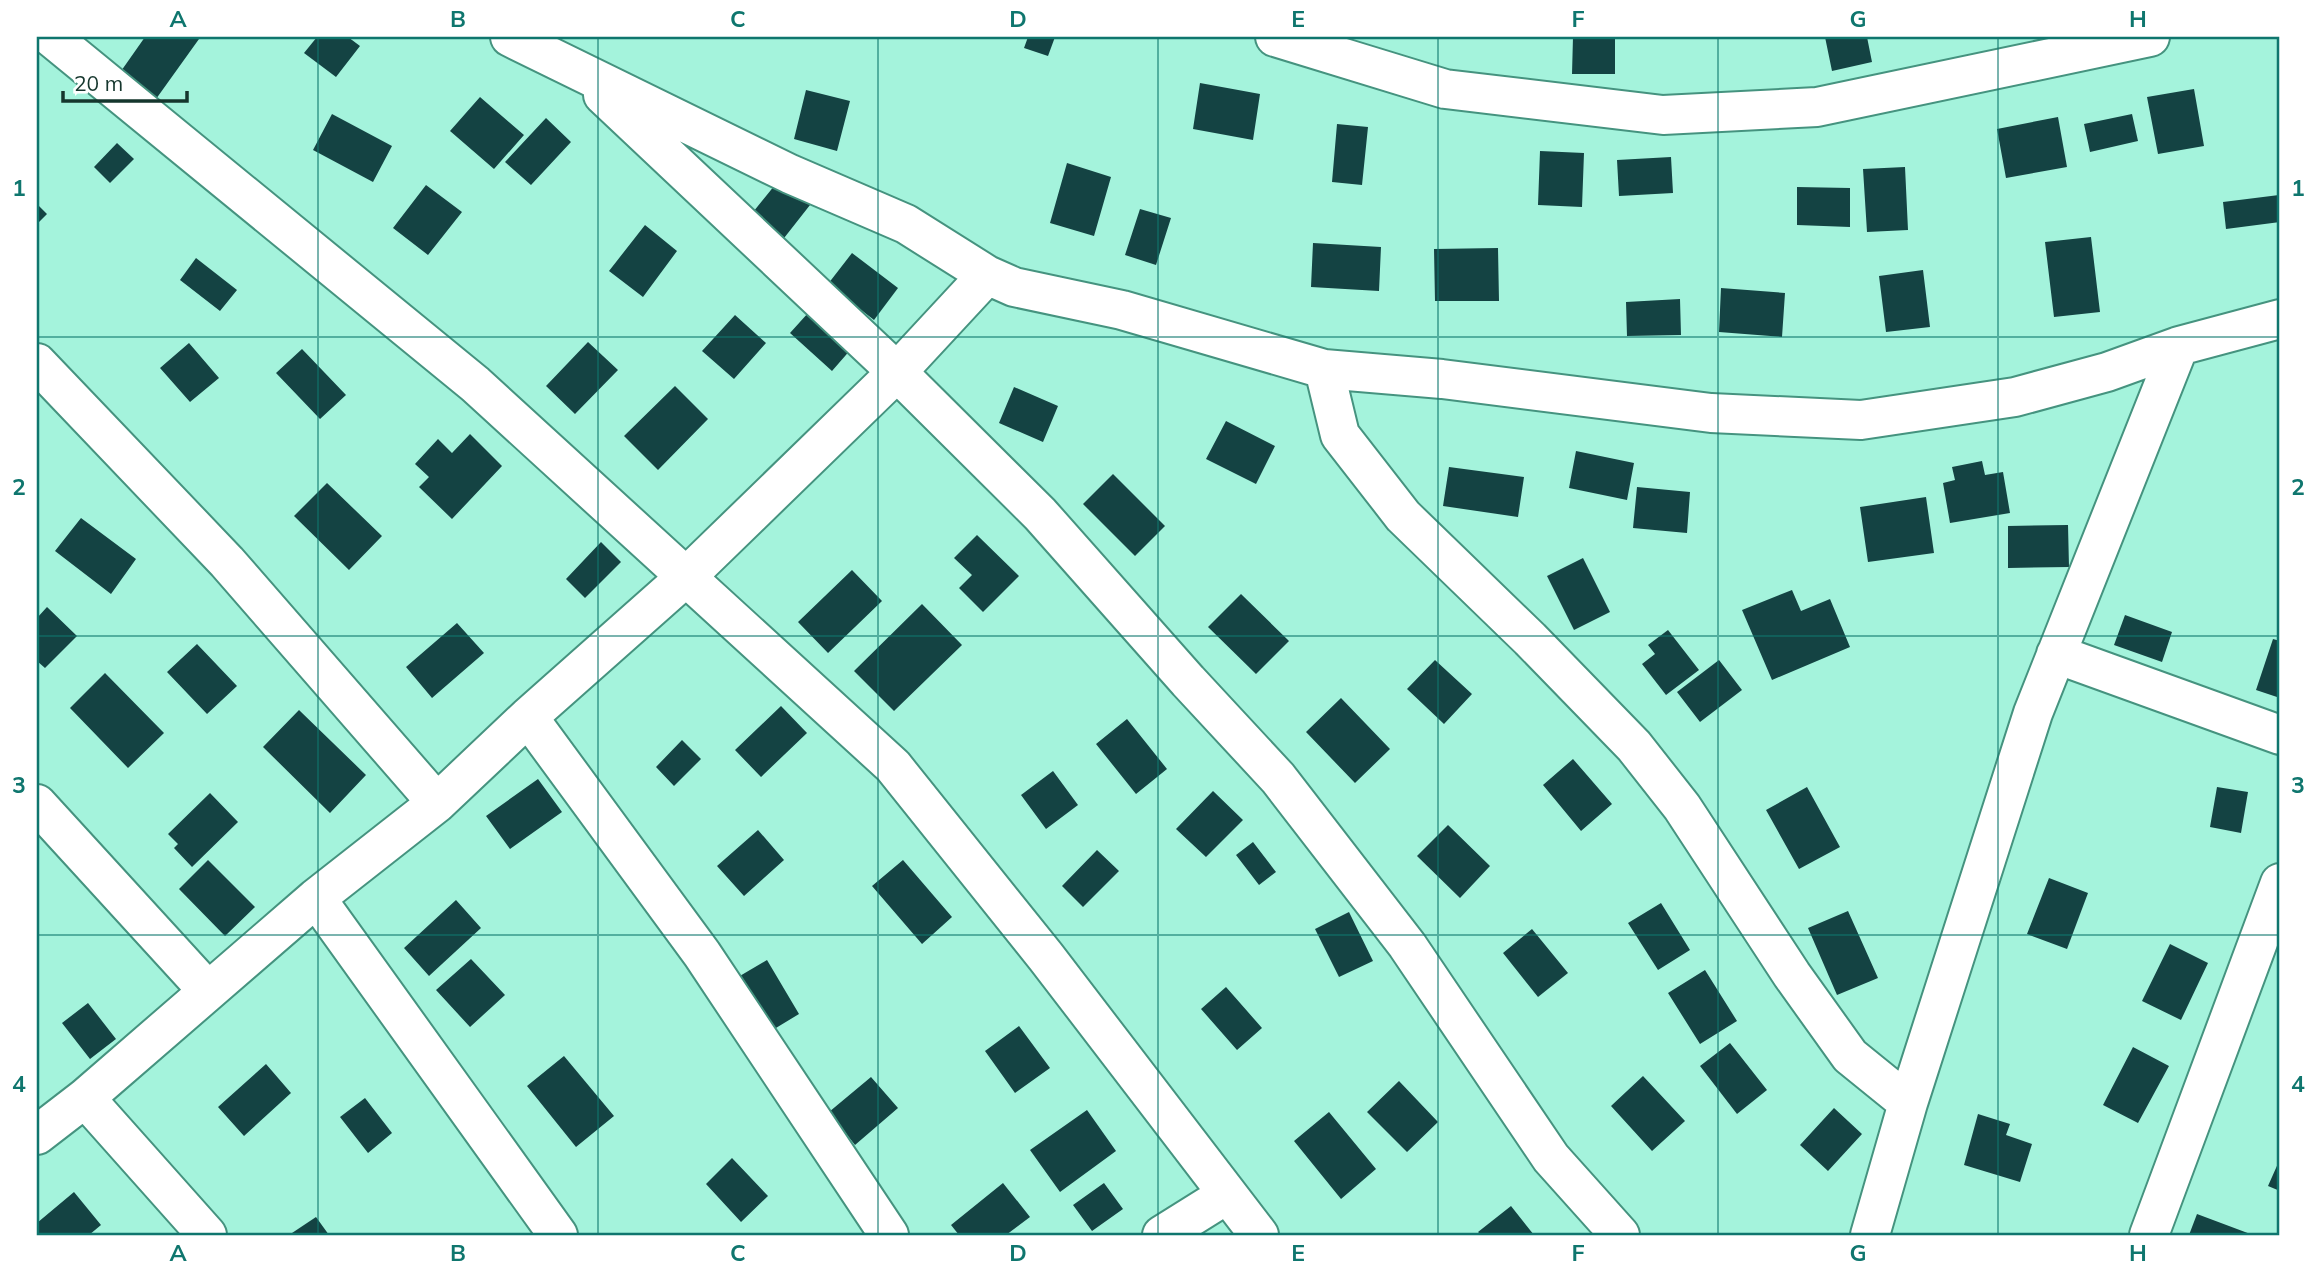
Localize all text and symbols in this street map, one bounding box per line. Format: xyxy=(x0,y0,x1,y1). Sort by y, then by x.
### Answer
text: A xyxy=(169,4,187,33)
text: B xyxy=(450,4,466,33)
text: C xyxy=(730,4,746,33)
text: D xyxy=(1009,4,1027,33)
text: E xyxy=(1291,4,1305,33)
text: F xyxy=(1571,4,1585,33)
text: G xyxy=(1849,4,1867,33)
text: H xyxy=(2129,4,2147,33)
scale bar xyxy=(63,60,187,104)
text: 20 m xyxy=(74,70,123,96)
text: 1 xyxy=(12,173,26,202)
text: 1 xyxy=(2291,173,2305,202)
text: 2 xyxy=(12,472,26,501)
text: 2 xyxy=(2291,472,2305,501)
text: 3 xyxy=(12,770,26,799)
text: 3 xyxy=(2291,770,2305,799)
text: 4 xyxy=(12,1069,26,1098)
text: 4 xyxy=(2291,1069,2305,1098)
text: A xyxy=(169,1238,187,1267)
text: B xyxy=(450,1238,466,1267)
text: C xyxy=(730,1238,746,1267)
text: D xyxy=(1009,1238,1027,1267)
text: E xyxy=(1291,1238,1305,1267)
text: F xyxy=(1571,1238,1585,1267)
text: G xyxy=(1849,1238,1867,1267)
text: H xyxy=(2129,1238,2147,1267)

